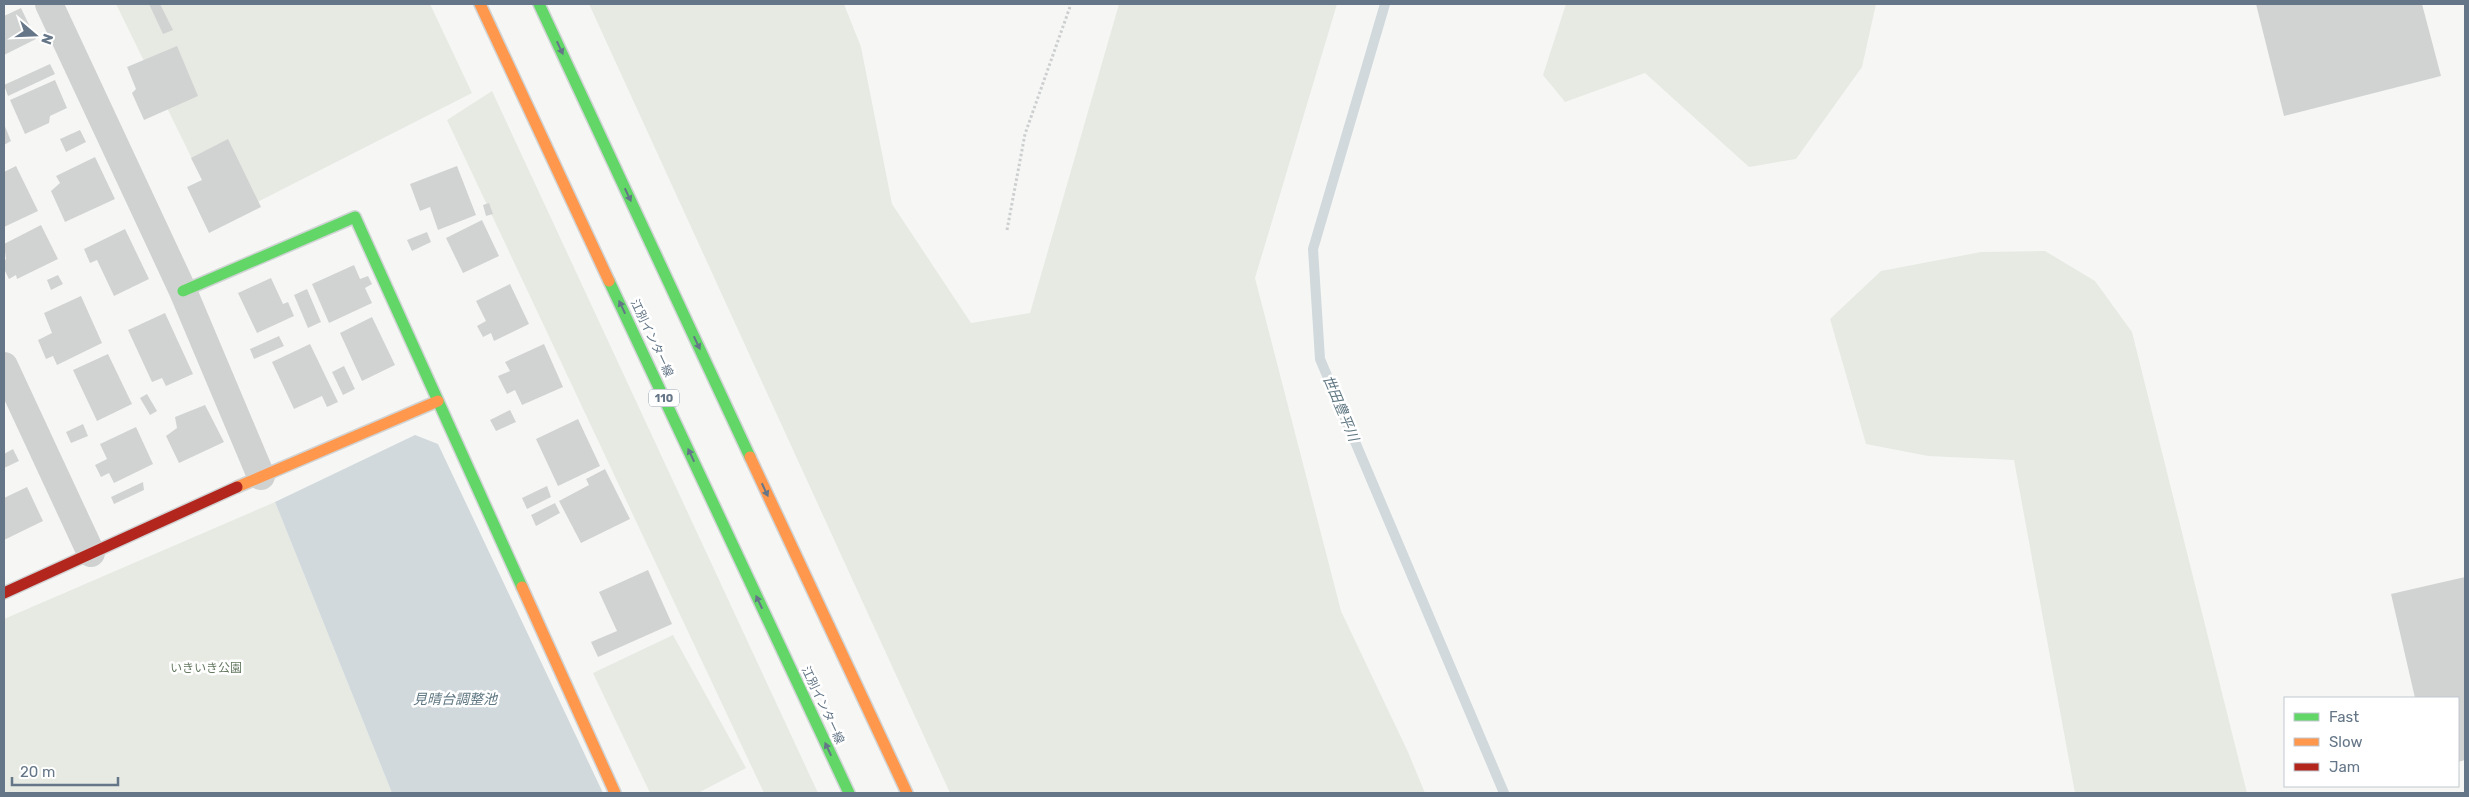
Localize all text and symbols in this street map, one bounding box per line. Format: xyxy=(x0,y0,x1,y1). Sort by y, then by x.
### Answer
north arrow xyxy=(10,10,60,60)
text: N xyxy=(37,32,56,47)
one-way arrow xyxy=(556,41,564,55)
one-way arrow xyxy=(624,188,632,202)
street label: 江別インター線 xyxy=(628,297,676,379)
one-way arrow xyxy=(618,300,626,314)
one-way arrow xyxy=(693,335,701,350)
water label: 世田豊平川 xyxy=(1319,373,1363,446)
road number: 110 xyxy=(649,389,679,406)
one-way arrow xyxy=(686,448,694,462)
one-way arrow xyxy=(762,483,770,497)
one-way arrow xyxy=(755,595,763,609)
park label: いきいき公園 xyxy=(170,661,242,675)
street label: 江別インター線 xyxy=(799,664,847,746)
water label: 見晴台調整池 xyxy=(413,691,499,708)
legend xyxy=(2284,697,2459,787)
text: Fast xyxy=(2329,708,2359,726)
text: Slow xyxy=(2329,733,2362,751)
one-way arrow xyxy=(824,742,832,756)
scale bar xyxy=(12,754,119,786)
text: Jam xyxy=(2329,758,2360,776)
text: 20 m xyxy=(20,763,55,781)

